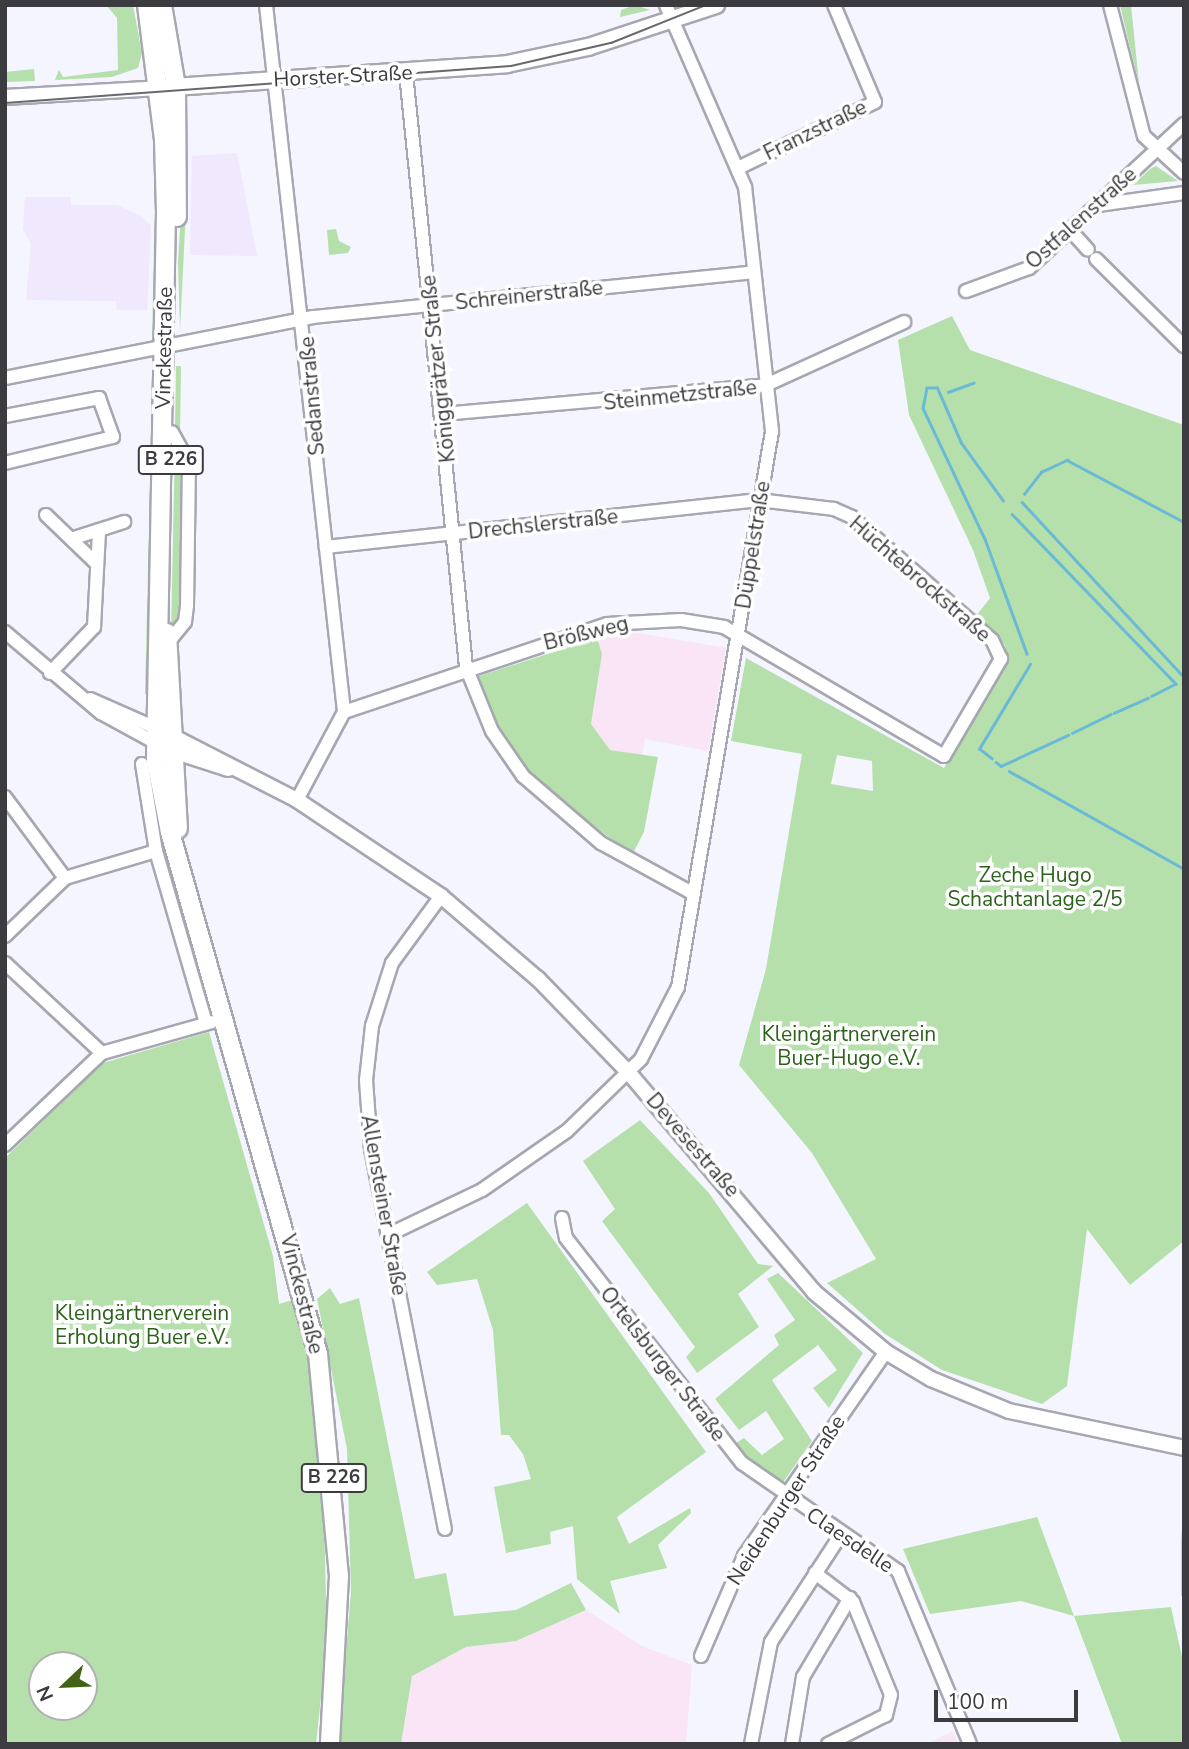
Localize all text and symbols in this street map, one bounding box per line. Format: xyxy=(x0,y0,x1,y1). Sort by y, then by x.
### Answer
street label: Horster Straße xyxy=(273,60,413,92)
street label: Franzstraße xyxy=(759,94,871,166)
street label: Ostfalenstraße xyxy=(1020,162,1142,274)
street label: Königgrätzer Straße xyxy=(416,274,460,464)
street label: Schreinerstraße xyxy=(454,275,604,315)
street label: Vinckestraße xyxy=(150,287,178,409)
street label: Sedanstraße xyxy=(294,335,330,457)
street label: Steinmetzstraße xyxy=(602,374,758,416)
road number: B 226 xyxy=(138,444,204,475)
street label: Düppelstraße xyxy=(730,479,776,611)
street label: Drechslerstraße xyxy=(467,504,619,544)
street label: Hüchtebrockstraße xyxy=(844,511,996,647)
street label: Brößweg xyxy=(541,610,631,656)
park label: Zeche Hugo Schachtanlage 2/5 xyxy=(947,862,1123,912)
park label: Kleingärtnerverein Buer-Hugo e.V. xyxy=(762,1021,936,1071)
street label: Devesestraße xyxy=(641,1088,745,1202)
street label: Allensteiner Straße xyxy=(356,1113,412,1297)
street label: Vinckestraße xyxy=(275,1232,329,1356)
street label: Ortelsburger Straße xyxy=(595,1282,731,1446)
park label: Kleingärtnerverein Erholung Buer e.V. xyxy=(55,1300,229,1350)
street label: Neidenburger Straße xyxy=(722,1410,850,1590)
road number: B 226 xyxy=(301,1462,367,1494)
street label: Claesdelle xyxy=(802,1502,898,1578)
north arrow xyxy=(28,1651,98,1721)
scale bar xyxy=(937,1676,1080,1720)
text: N xyxy=(31,1682,60,1705)
text: 100 m xyxy=(947,1688,1008,1716)

